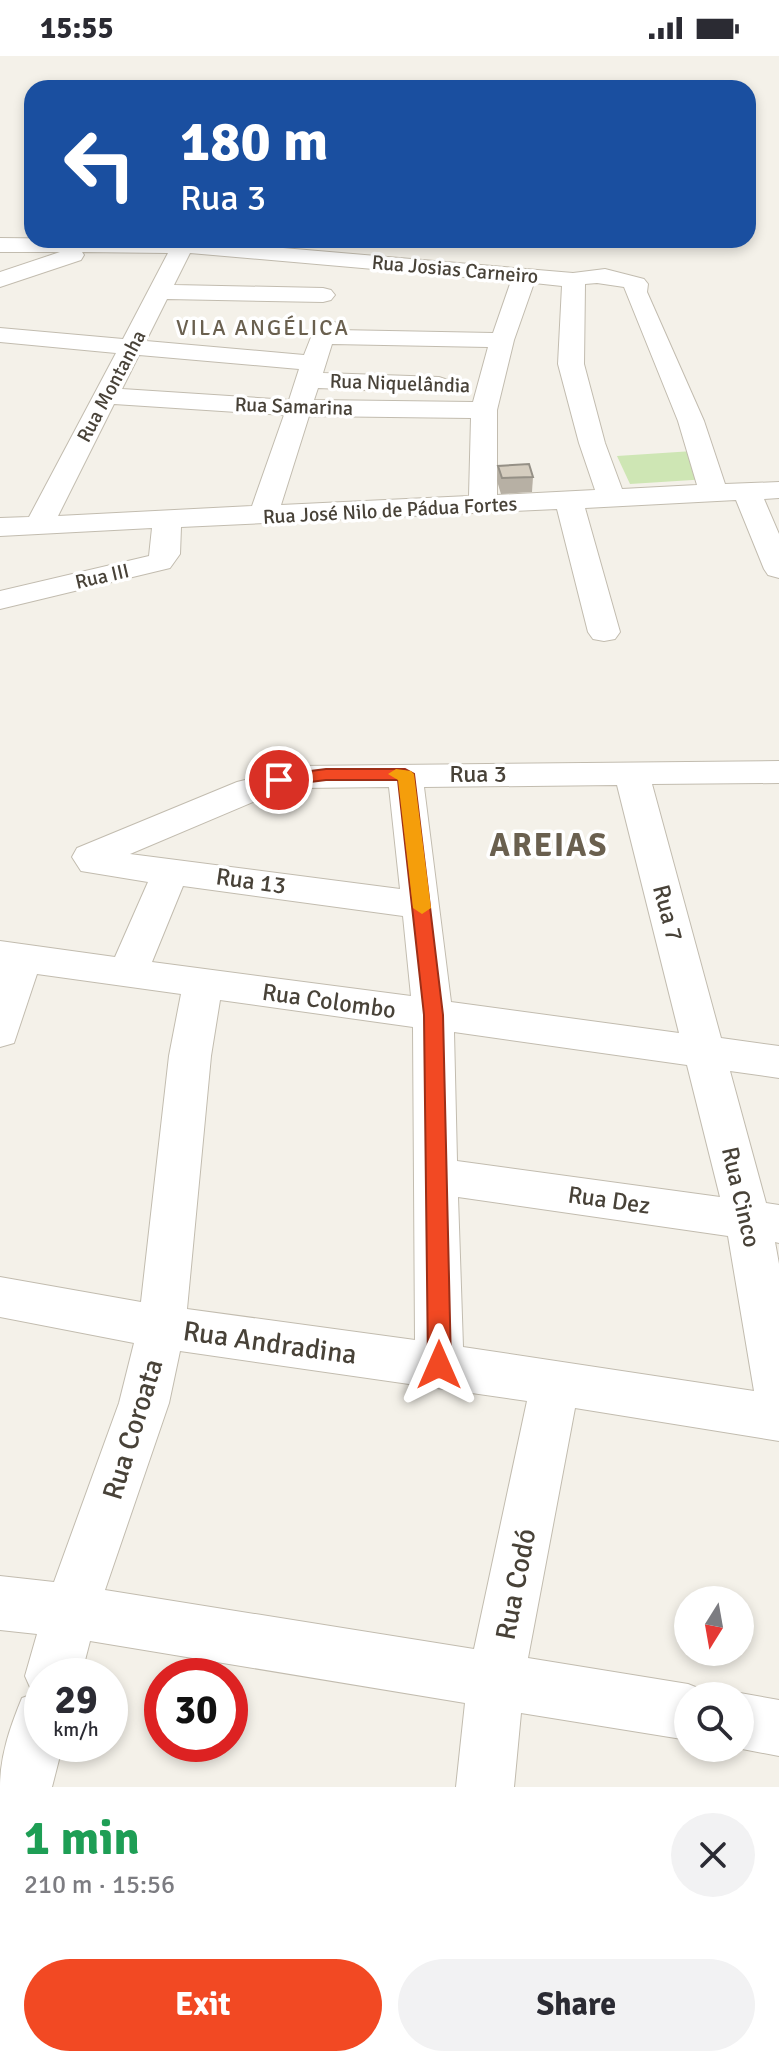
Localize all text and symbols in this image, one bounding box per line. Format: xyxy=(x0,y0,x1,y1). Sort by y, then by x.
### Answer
text: 15:55 xyxy=(40,10,114,47)
text: 180 m xyxy=(180,107,328,176)
icon: left xyxy=(48,112,152,216)
text: Rua 3 xyxy=(180,176,266,221)
street label: Rua Josias Carneiro xyxy=(371,250,539,289)
district label: VILA ANGÉLICA xyxy=(176,314,350,341)
street label: Rua Montanha xyxy=(71,326,151,447)
street label: Rua Niquelândia xyxy=(329,369,471,398)
street label: Rua Samarina xyxy=(234,392,354,421)
street label: Rua José Nilo de Pádua Fortes xyxy=(262,491,518,530)
street label: Rua III xyxy=(73,558,132,595)
pin xyxy=(245,746,313,814)
icon: arrive xyxy=(257,758,301,802)
street label: Rua 3 xyxy=(449,759,507,789)
district label: AREIAS xyxy=(490,826,608,865)
street label: Rua 13 xyxy=(214,861,288,901)
street label: Rua 7 xyxy=(646,881,690,945)
street label: Rua Colombo xyxy=(260,977,398,1025)
street label: Rua Cinco xyxy=(715,1144,767,1250)
street label: Rua Dez xyxy=(566,1179,652,1221)
street label: Rua Andradina xyxy=(181,1314,359,1372)
position arrow xyxy=(397,1323,481,1407)
street label: Rua Coroata xyxy=(95,1355,170,1504)
street label: Rua Codó xyxy=(489,1526,543,1643)
north arrow xyxy=(674,1586,754,1666)
map controls xyxy=(674,1586,754,1762)
speed limit sign: 30 xyxy=(144,1658,248,1762)
text: 29 xyxy=(54,1675,98,1725)
button: search xyxy=(674,1682,754,1762)
text: km/h xyxy=(53,1717,99,1742)
text: 1 min xyxy=(24,1809,140,1868)
button: close xyxy=(671,1813,755,1897)
text: 210 m · 15:56 xyxy=(24,1869,175,1901)
button: Exit xyxy=(24,1959,382,2051)
button: Share xyxy=(398,1959,755,2051)

